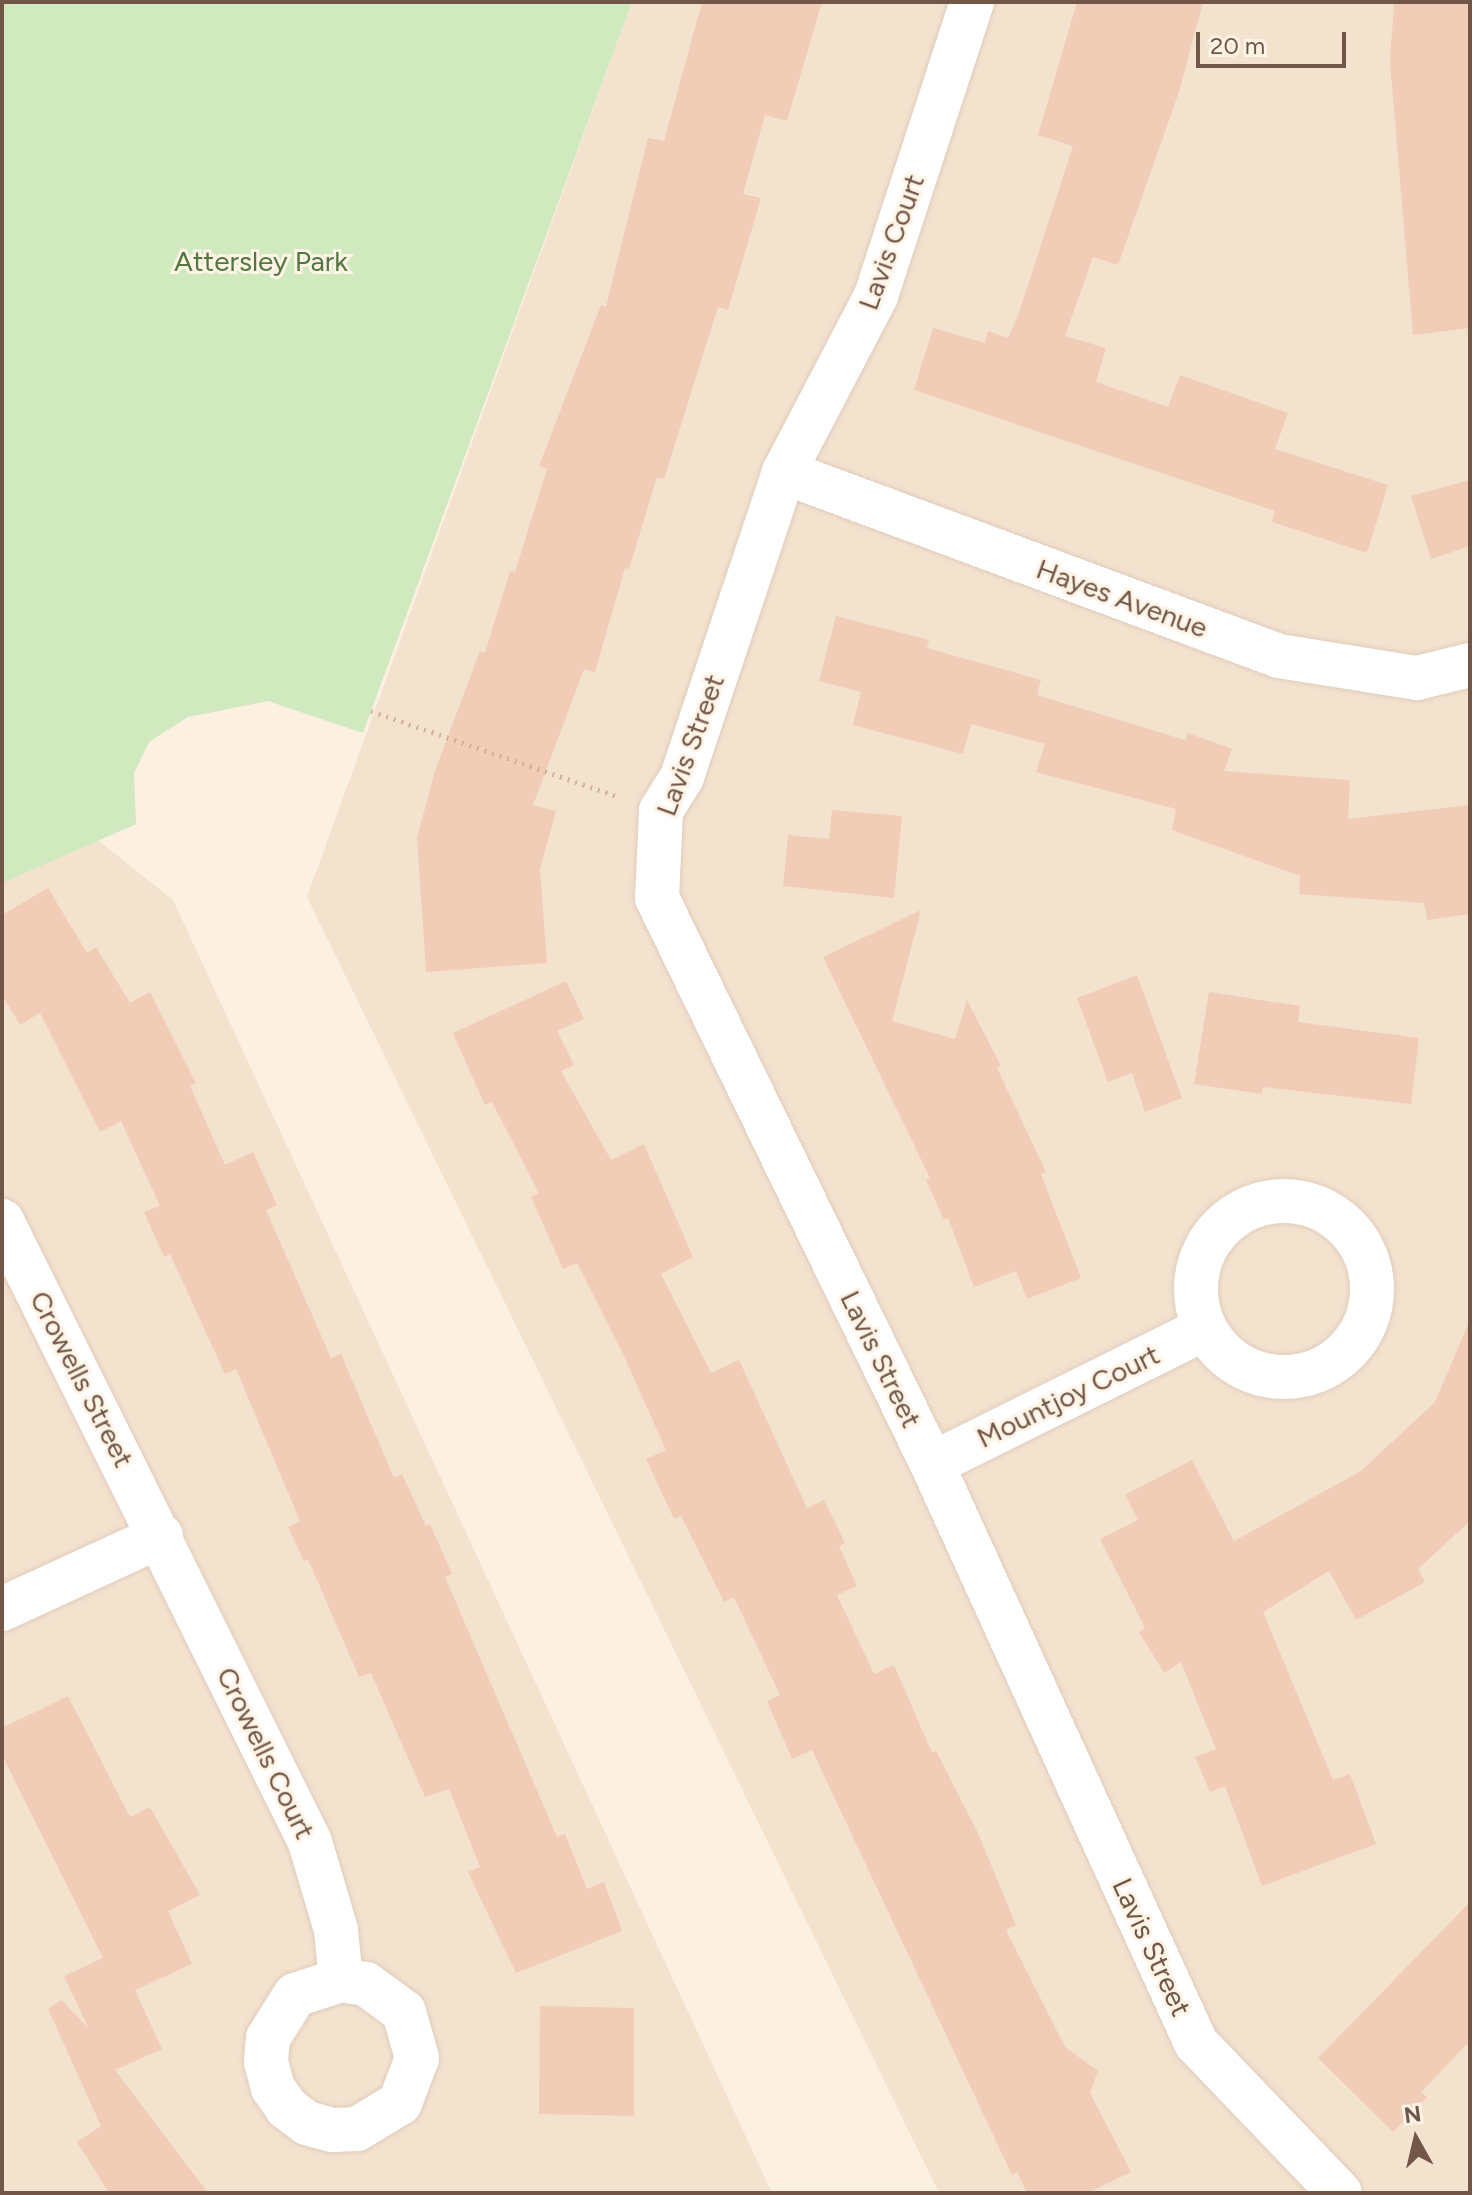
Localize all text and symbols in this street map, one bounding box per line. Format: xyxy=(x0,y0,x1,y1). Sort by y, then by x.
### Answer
scale bar xyxy=(1200,16,1350,66)
text: 20 m xyxy=(1210,31,1265,60)
street label: Lavis Court xyxy=(851,170,931,314)
park label: Attersley Park xyxy=(174,244,348,278)
street label: Hayes Avenue xyxy=(1032,552,1212,644)
street label: Lavis Street xyxy=(649,670,731,820)
street label: Crowells Street xyxy=(23,1285,141,1473)
street label: Lavis Street xyxy=(833,1285,929,1433)
street label: Mountjoy Court xyxy=(971,1337,1165,1455)
street label: Crowells Court xyxy=(210,1662,322,1844)
street label: Lavis Street xyxy=(1105,1873,1199,2021)
north arrow xyxy=(1376,2099,1456,2179)
text: N xyxy=(1402,2100,1423,2129)

